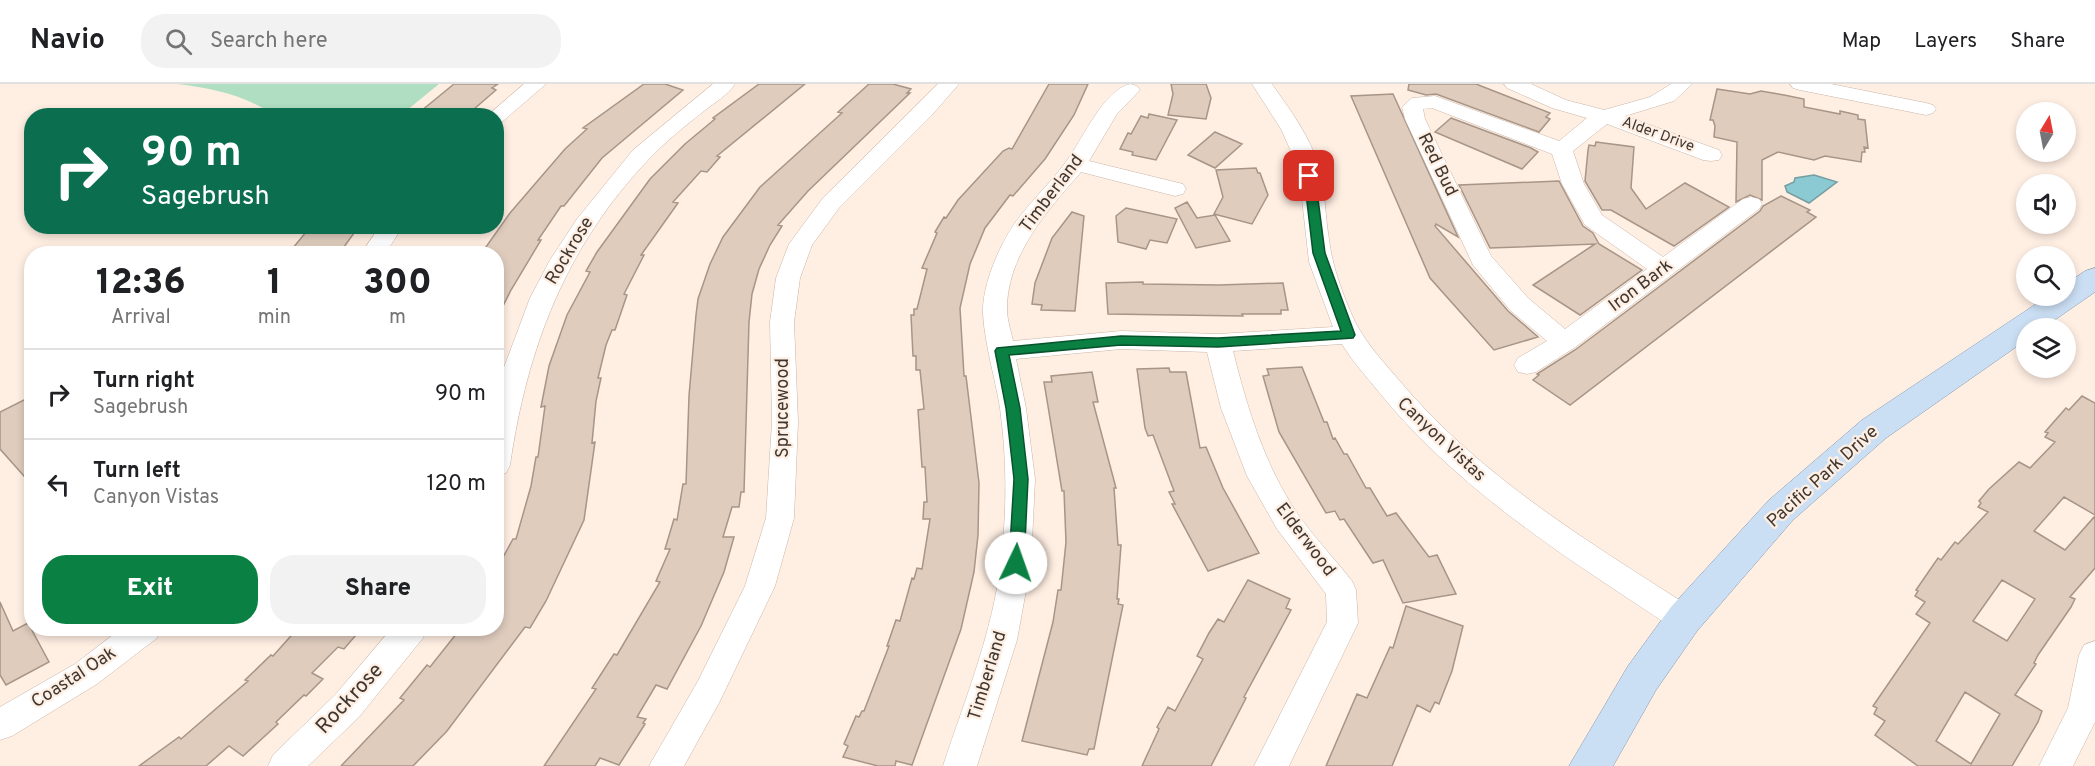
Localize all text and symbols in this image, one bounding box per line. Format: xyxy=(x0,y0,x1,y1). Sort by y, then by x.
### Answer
search box xyxy=(141,14,561,68)
text: Navio xyxy=(30,23,105,59)
icon: search xyxy=(162,25,195,58)
text: Search here xyxy=(210,28,327,55)
text: Map xyxy=(1842,28,1881,55)
text: Layers xyxy=(1914,28,1977,55)
text: Share xyxy=(2010,28,2065,55)
north arrow xyxy=(2016,102,2076,162)
map controls xyxy=(2016,102,2076,378)
street label: Alder Drive xyxy=(1619,113,1697,157)
text: 90 m xyxy=(141,128,242,181)
street label: Red Bud xyxy=(1412,129,1462,201)
icon: right xyxy=(42,132,120,210)
street label: Timberland xyxy=(1015,150,1089,238)
pin xyxy=(1283,150,1334,201)
icon: arrive xyxy=(1292,159,1325,192)
button: sound xyxy=(2016,174,2076,234)
text: Sagebrush xyxy=(141,180,270,214)
street label: Rockrose xyxy=(541,213,599,289)
button: search xyxy=(2016,246,2076,306)
street label: Iron Bark xyxy=(1604,255,1678,317)
text: 12:36 xyxy=(96,261,186,307)
text: 1 xyxy=(267,261,282,307)
text: 300 xyxy=(363,261,432,307)
text: Arrival xyxy=(111,305,171,331)
text: min xyxy=(258,305,291,331)
text: m xyxy=(389,305,406,331)
button: layers xyxy=(2016,318,2076,378)
street label: Sprucewood xyxy=(772,358,795,458)
text: Turn right xyxy=(93,368,195,395)
icon: right xyxy=(42,378,75,411)
text: 90 m xyxy=(435,381,486,408)
street label: Canyon Vistas xyxy=(1392,393,1490,487)
text: Sagebrush xyxy=(93,395,188,421)
street label: Pacific Park Drive xyxy=(1762,421,1884,533)
text: Turn left xyxy=(93,458,181,485)
icon: left xyxy=(42,468,75,501)
text: 120 m xyxy=(426,471,486,498)
text: Canyon Vistas xyxy=(93,485,219,511)
street label: Elderwood xyxy=(1270,499,1340,581)
position arrow xyxy=(984,531,1048,595)
button: Exit xyxy=(42,555,258,624)
button: Share xyxy=(270,555,486,624)
street label: Timberland xyxy=(963,628,1013,724)
street label: Coastal Oak xyxy=(27,642,121,714)
street label: Rockrose xyxy=(310,658,390,740)

